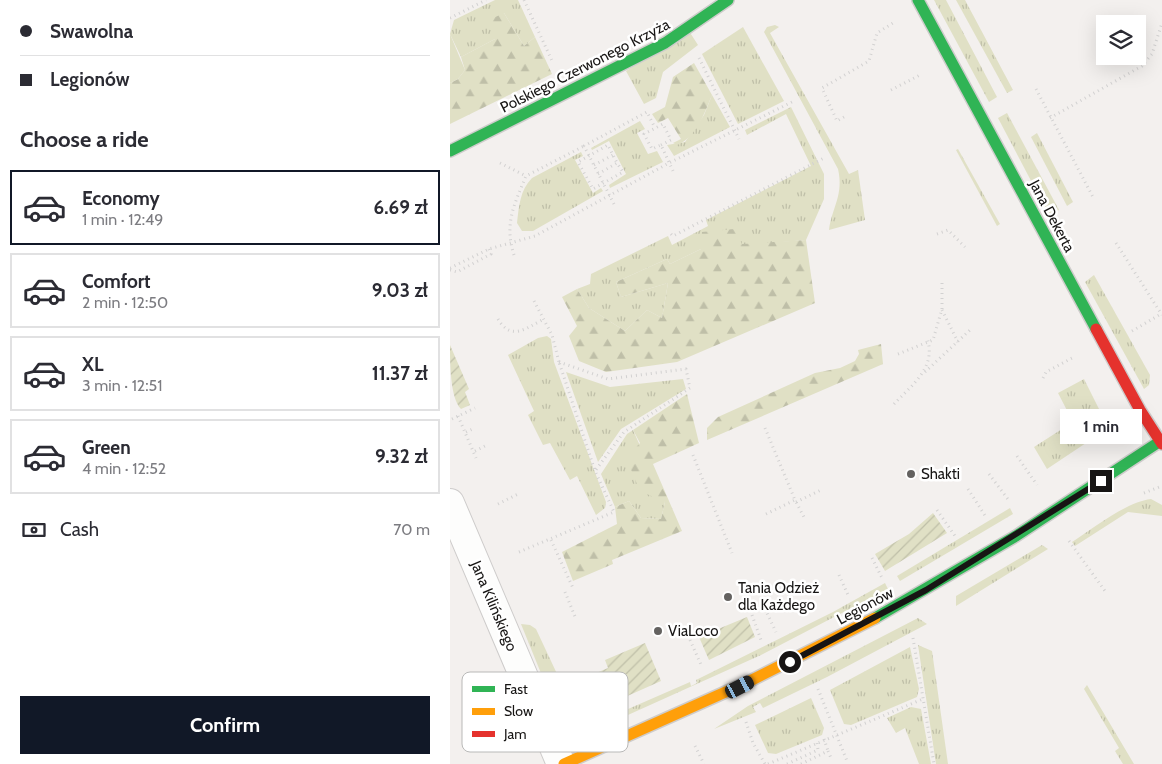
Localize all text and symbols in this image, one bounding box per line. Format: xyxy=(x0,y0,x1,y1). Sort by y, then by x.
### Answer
street label: Polskiego Czerwonego Krzyża xyxy=(497,15,674,117)
map controls xyxy=(1096,15,1146,65)
button: layers xyxy=(1096,15,1146,65)
text: Swawolna xyxy=(50,20,133,43)
text: Legionów xyxy=(50,68,130,91)
text: Choose a ride xyxy=(20,126,149,153)
street label: Jana Dekerta xyxy=(1025,176,1079,256)
icon: car xyxy=(22,185,67,230)
text: Economy xyxy=(82,187,160,210)
text: 6.69 zł xyxy=(374,196,428,219)
text: 1 min · 12:49 xyxy=(82,210,163,229)
icon: car xyxy=(22,268,67,313)
text: Comfort xyxy=(82,270,151,293)
text: 9.03 zł xyxy=(372,279,428,302)
text: 2 min · 12:50 xyxy=(82,293,168,312)
icon: car xyxy=(22,351,67,396)
text: XL xyxy=(82,353,103,376)
text: 11.37 zł xyxy=(372,362,428,385)
text: 3 min · 12:51 xyxy=(82,376,162,395)
callout: 1 min xyxy=(1060,408,1142,444)
text: 1 min xyxy=(1083,417,1119,436)
icon: car xyxy=(22,434,67,479)
text: Green xyxy=(82,436,131,459)
text: 9.32 zł xyxy=(375,445,428,468)
text: 4 min · 12:52 xyxy=(82,459,166,478)
place label: Shakti xyxy=(921,465,960,483)
marker: Shakti xyxy=(905,468,917,480)
route end xyxy=(1090,470,1112,492)
icon: cash xyxy=(20,516,48,544)
text: Cash xyxy=(60,518,99,541)
text: 70 m xyxy=(393,520,430,539)
street label: Jana Kilińskiego xyxy=(466,557,521,654)
place label: Tania Odzież dla Każdego xyxy=(738,579,819,614)
street label: Legionów xyxy=(834,584,897,628)
marker: Tania Odzież dla Każdego xyxy=(722,591,734,603)
place label: ViaLoco xyxy=(668,622,719,640)
marker: ViaLoco xyxy=(652,625,664,637)
route start xyxy=(779,651,801,673)
legend xyxy=(462,672,628,752)
car xyxy=(723,674,756,700)
text: Fast xyxy=(504,680,528,698)
button: Confirm xyxy=(20,696,430,754)
text: Slow xyxy=(504,702,533,720)
text: Jam xyxy=(503,725,526,743)

